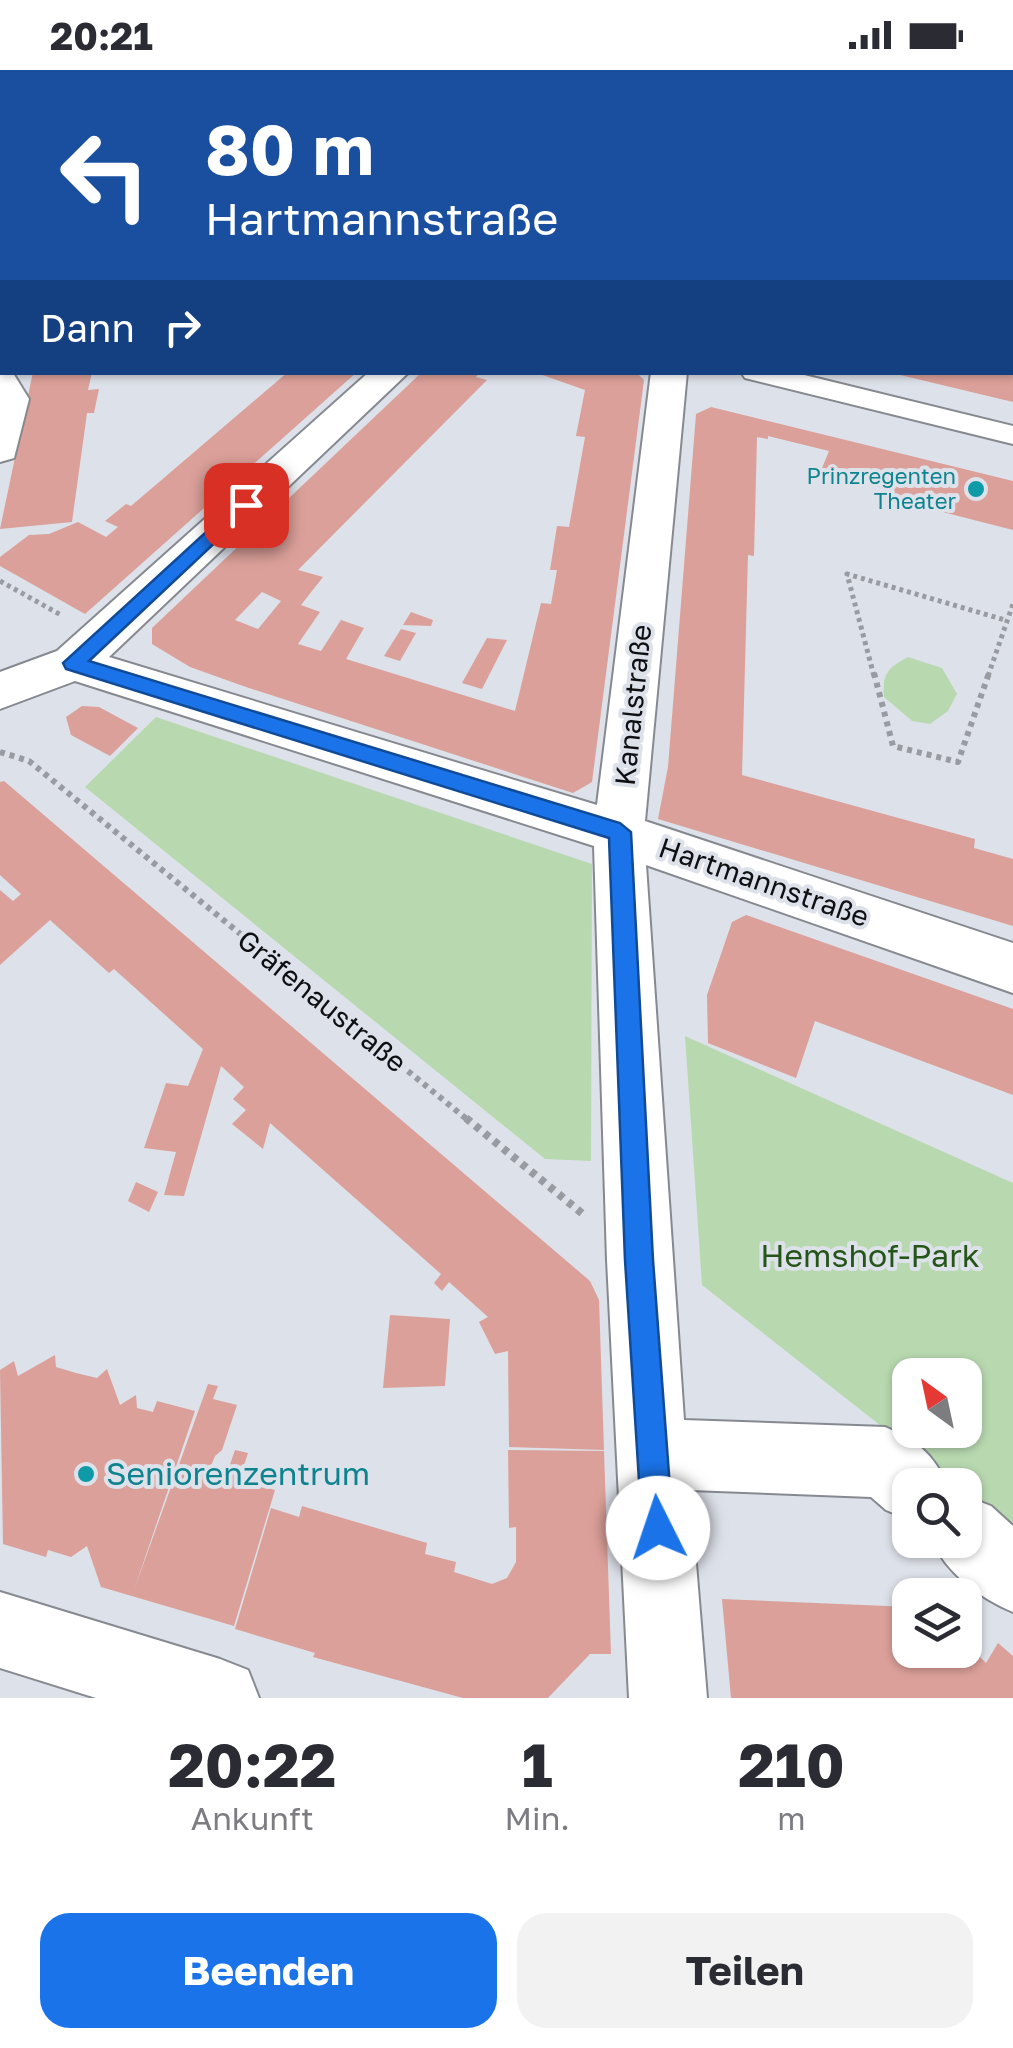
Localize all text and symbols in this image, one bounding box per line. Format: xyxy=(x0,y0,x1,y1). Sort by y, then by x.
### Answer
text: 20:21 xyxy=(50,13,153,58)
text: 80 m xyxy=(205,106,374,190)
icon: left xyxy=(40,110,170,240)
text: Hartmannstraße xyxy=(205,191,558,245)
icon: right xyxy=(155,300,210,355)
text: Dann xyxy=(40,305,135,350)
place label: Prinzregenten Theater xyxy=(807,462,956,514)
pin xyxy=(204,463,289,548)
icon: arrive xyxy=(219,478,274,533)
marker: Prinzregenten Theater xyxy=(965,478,987,500)
street label: Kanalstraße xyxy=(608,623,657,787)
street label: Hartmannstraße xyxy=(655,830,873,933)
street label: Gräfenaustraße xyxy=(231,923,413,1079)
park label: Hemshof-Park xyxy=(760,1236,980,1274)
north arrow xyxy=(892,1358,982,1448)
map controls xyxy=(892,1358,982,1668)
place label: Seniorenzentrum xyxy=(106,1454,370,1492)
marker: Seniorenzentrum xyxy=(75,1463,97,1485)
button: search xyxy=(892,1468,982,1558)
position arrow xyxy=(606,1476,710,1580)
button: layers xyxy=(892,1578,982,1668)
text: 20:22 xyxy=(168,1728,336,1800)
text: 1 xyxy=(522,1728,553,1800)
text: 210 xyxy=(738,1728,845,1800)
text: Ankunft xyxy=(191,1799,314,1837)
text: Min. xyxy=(505,1799,570,1837)
text: m xyxy=(777,1799,806,1837)
button: Beenden xyxy=(40,1913,497,2028)
button: Teilen xyxy=(517,1913,973,2028)

